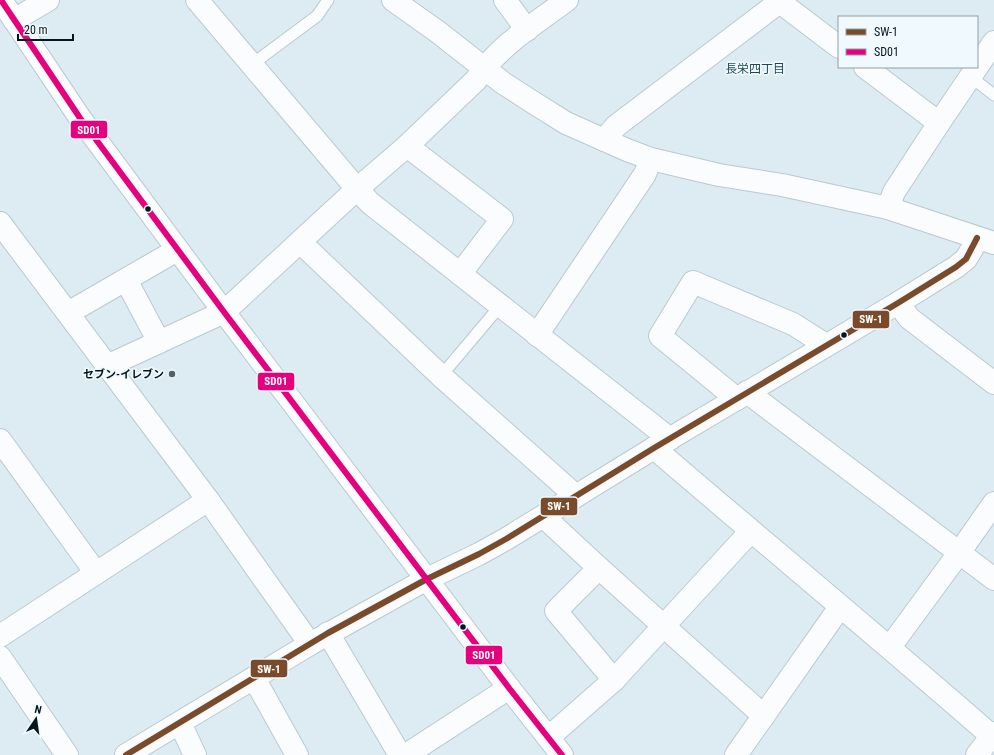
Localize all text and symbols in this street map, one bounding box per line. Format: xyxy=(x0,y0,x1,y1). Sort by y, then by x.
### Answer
scale bar xyxy=(18,16,73,42)
legend xyxy=(838,16,978,68)
text: 20 m xyxy=(24,23,48,37)
text: SW-1 xyxy=(874,25,898,39)
text: SD01 xyxy=(874,45,899,59)
district label: 長栄四丁目 xyxy=(725,62,785,76)
line badge: SD01 xyxy=(70,120,108,139)
text: SD01 xyxy=(77,124,101,137)
unlabelled marker xyxy=(143,204,153,214)
line badge: SW-1 xyxy=(852,310,890,329)
text: SW-1 xyxy=(859,313,883,326)
unlabelled marker xyxy=(839,330,849,340)
place label: セブン-イレブン xyxy=(83,368,164,381)
marker: セブン-イレブン xyxy=(167,369,177,379)
line badge: SD01 xyxy=(257,372,295,391)
text: SD01 xyxy=(264,375,288,388)
line badge: SW-1 xyxy=(540,497,578,516)
text: SW-1 xyxy=(547,500,571,513)
unlabelled marker xyxy=(458,622,468,632)
line badge: SD01 xyxy=(465,645,503,665)
text: SD01 xyxy=(472,649,496,662)
line badge: SW-1 xyxy=(250,659,288,678)
text: SW-1 xyxy=(257,663,281,676)
north arrow xyxy=(16,699,56,739)
text: N xyxy=(33,703,43,717)

